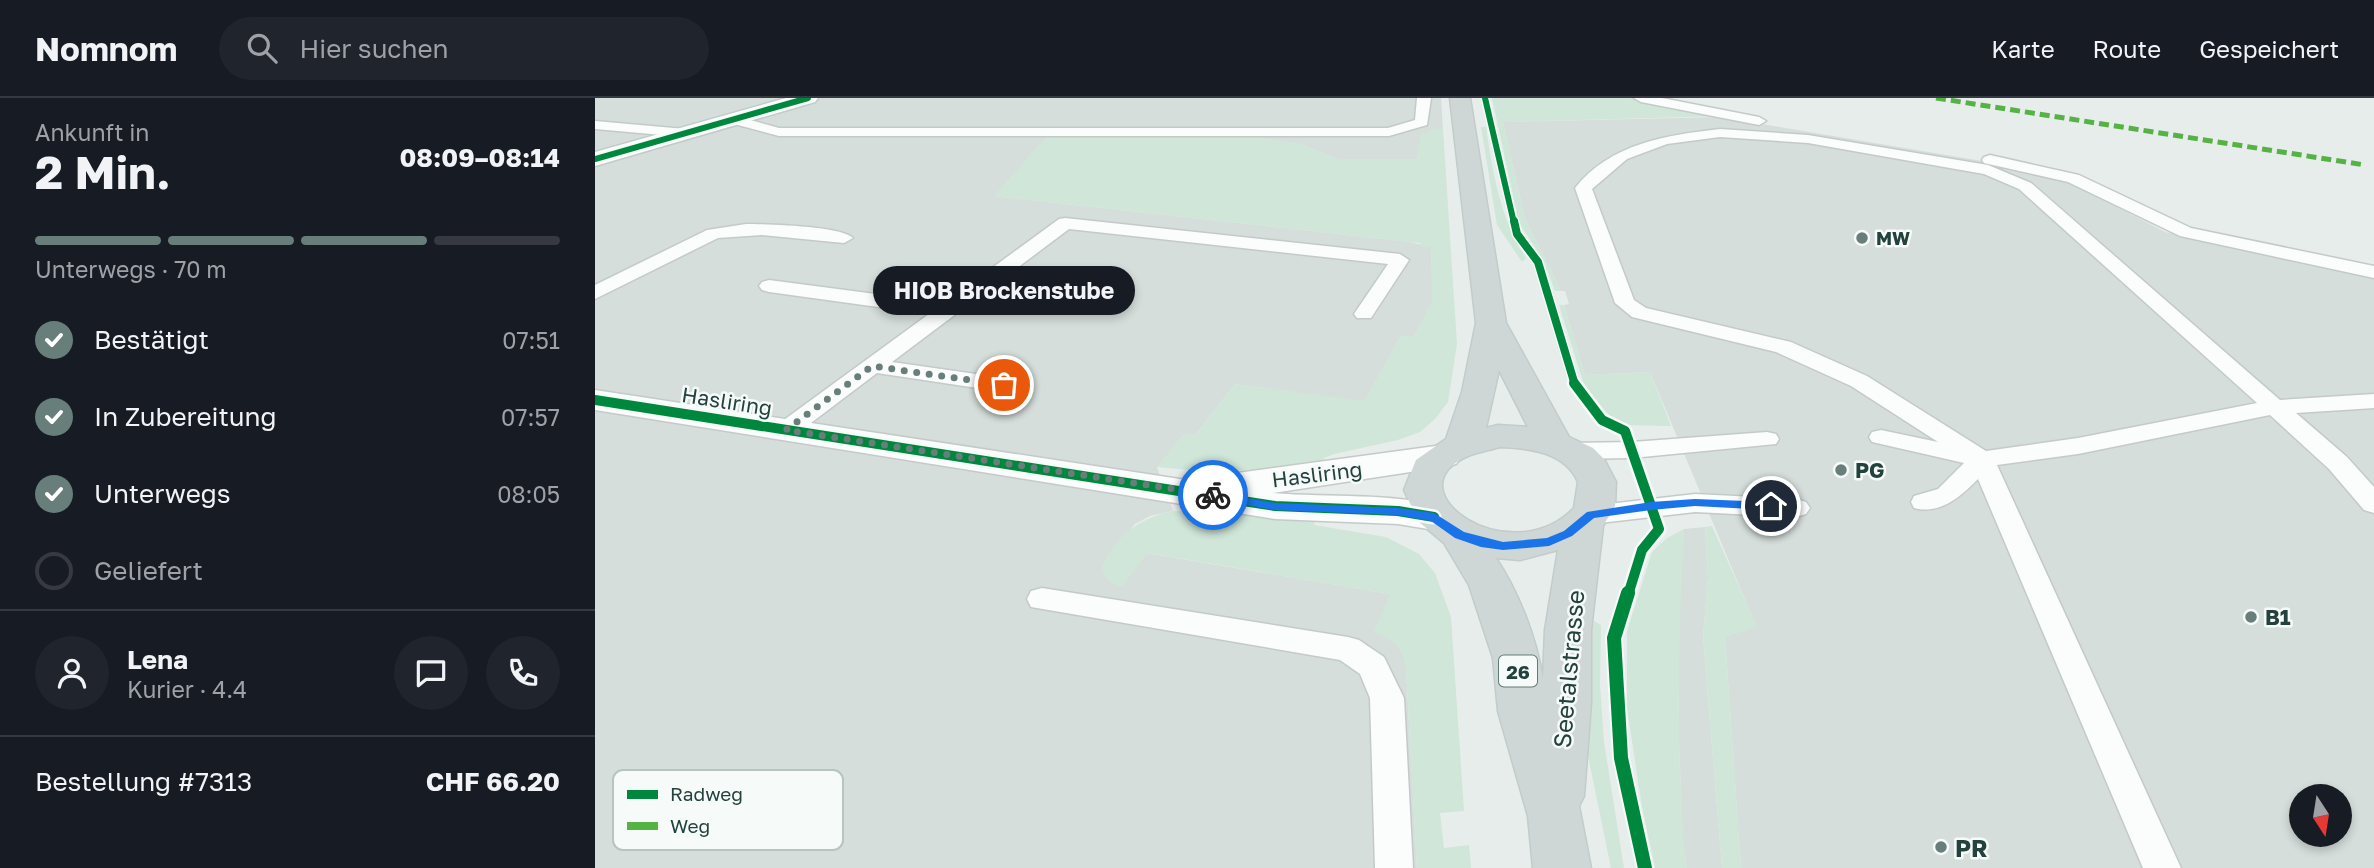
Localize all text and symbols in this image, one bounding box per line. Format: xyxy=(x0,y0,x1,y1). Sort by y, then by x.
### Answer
search box xyxy=(219,17,709,80)
text: Nomnom xyxy=(35,29,177,68)
icon: search xyxy=(243,29,281,67)
text: Hier suchen xyxy=(299,33,449,64)
text: Karte xyxy=(1991,34,2055,63)
text: Route xyxy=(2093,34,2161,63)
text: Gespeichert xyxy=(2199,34,2339,63)
text: Ankunft in xyxy=(35,118,150,146)
text: 08:09–08:14 xyxy=(399,142,560,173)
text: 2 Min. xyxy=(35,144,171,199)
place label: MW xyxy=(1876,227,1910,249)
marker: MW xyxy=(1854,230,1870,246)
text: Unterwegs · 70 m xyxy=(35,255,227,283)
callout: HIOB Brockenstube xyxy=(873,266,1135,315)
text: HIOB Brockenstube xyxy=(894,276,1114,304)
icon: check xyxy=(35,321,73,359)
text: Bestätigt xyxy=(94,324,209,355)
text: 07:51 xyxy=(502,326,560,354)
pin xyxy=(974,355,1034,415)
icon: bag xyxy=(985,366,1023,404)
street label: Hasliring xyxy=(680,381,774,421)
icon: check xyxy=(35,398,73,436)
text: In Zubereitung xyxy=(94,401,277,432)
text: 07:57 xyxy=(501,403,560,431)
street label: Hasliring xyxy=(1270,456,1364,492)
place label: PG xyxy=(1855,457,1885,483)
courier xyxy=(1178,460,1248,530)
marker: PG xyxy=(1833,462,1849,478)
icon: check xyxy=(35,475,73,513)
icon: bike xyxy=(1194,476,1232,514)
pin xyxy=(1741,476,1801,536)
text: Unterwegs xyxy=(94,478,231,509)
text: 08:05 xyxy=(497,480,560,508)
icon: home xyxy=(1752,487,1790,525)
text: Geliefert xyxy=(94,555,203,586)
street label: Seetalstrasse xyxy=(1547,589,1589,749)
place label: B1 xyxy=(2265,604,2291,630)
marker: B1 xyxy=(2243,609,2259,625)
button: person xyxy=(35,636,109,710)
button: chat xyxy=(394,636,468,710)
button: phone xyxy=(486,636,560,710)
text: Lena xyxy=(127,644,188,675)
road number: 26 xyxy=(1499,656,1537,686)
text: Kurier · 4.4 xyxy=(127,675,247,703)
text: Bestellung #7313 xyxy=(35,766,252,797)
text: CHF 66.20 xyxy=(426,766,560,797)
legend xyxy=(613,770,843,850)
text: Radweg xyxy=(670,782,743,805)
north arrow xyxy=(2289,784,2352,847)
map controls xyxy=(2289,784,2352,847)
text: Weg xyxy=(670,814,710,837)
place label: PR xyxy=(1955,833,1988,862)
marker: PR xyxy=(1933,839,1949,855)

